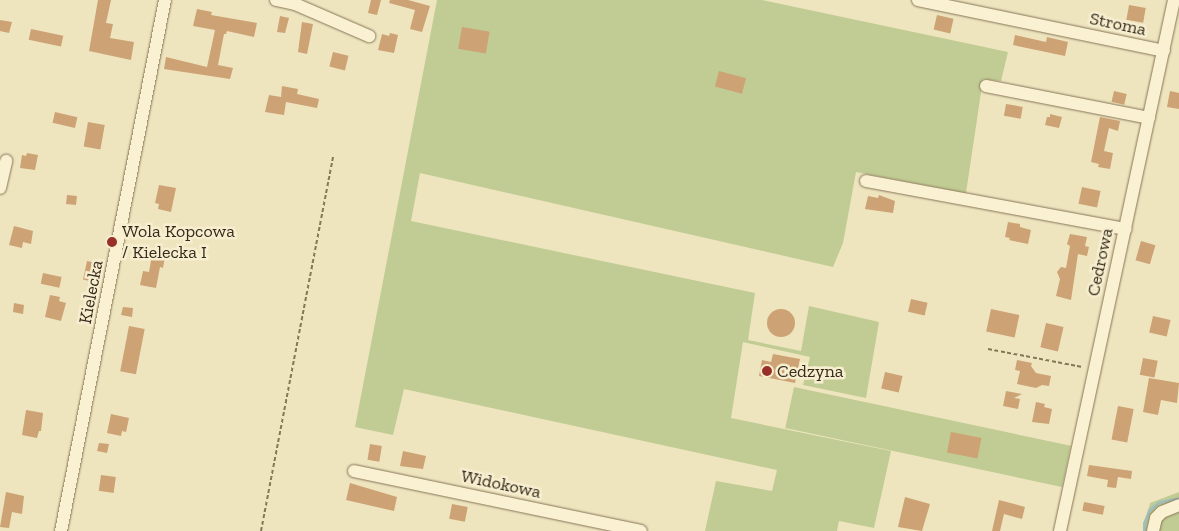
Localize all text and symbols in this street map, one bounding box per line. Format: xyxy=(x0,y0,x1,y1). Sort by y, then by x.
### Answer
street label: Stroma xyxy=(1088,7,1148,41)
place label: Wola Kopcowa / Kielecka I xyxy=(122,221,235,264)
street label: Cedrowa xyxy=(1082,226,1118,298)
marker: Wola Kopcowa / Kielecka I xyxy=(106,236,118,248)
street label: Kielecka xyxy=(74,258,108,326)
place label: Cedzyna xyxy=(777,360,843,382)
marker: Cedzyna xyxy=(761,365,773,377)
street label: Widokowa xyxy=(459,465,543,503)

